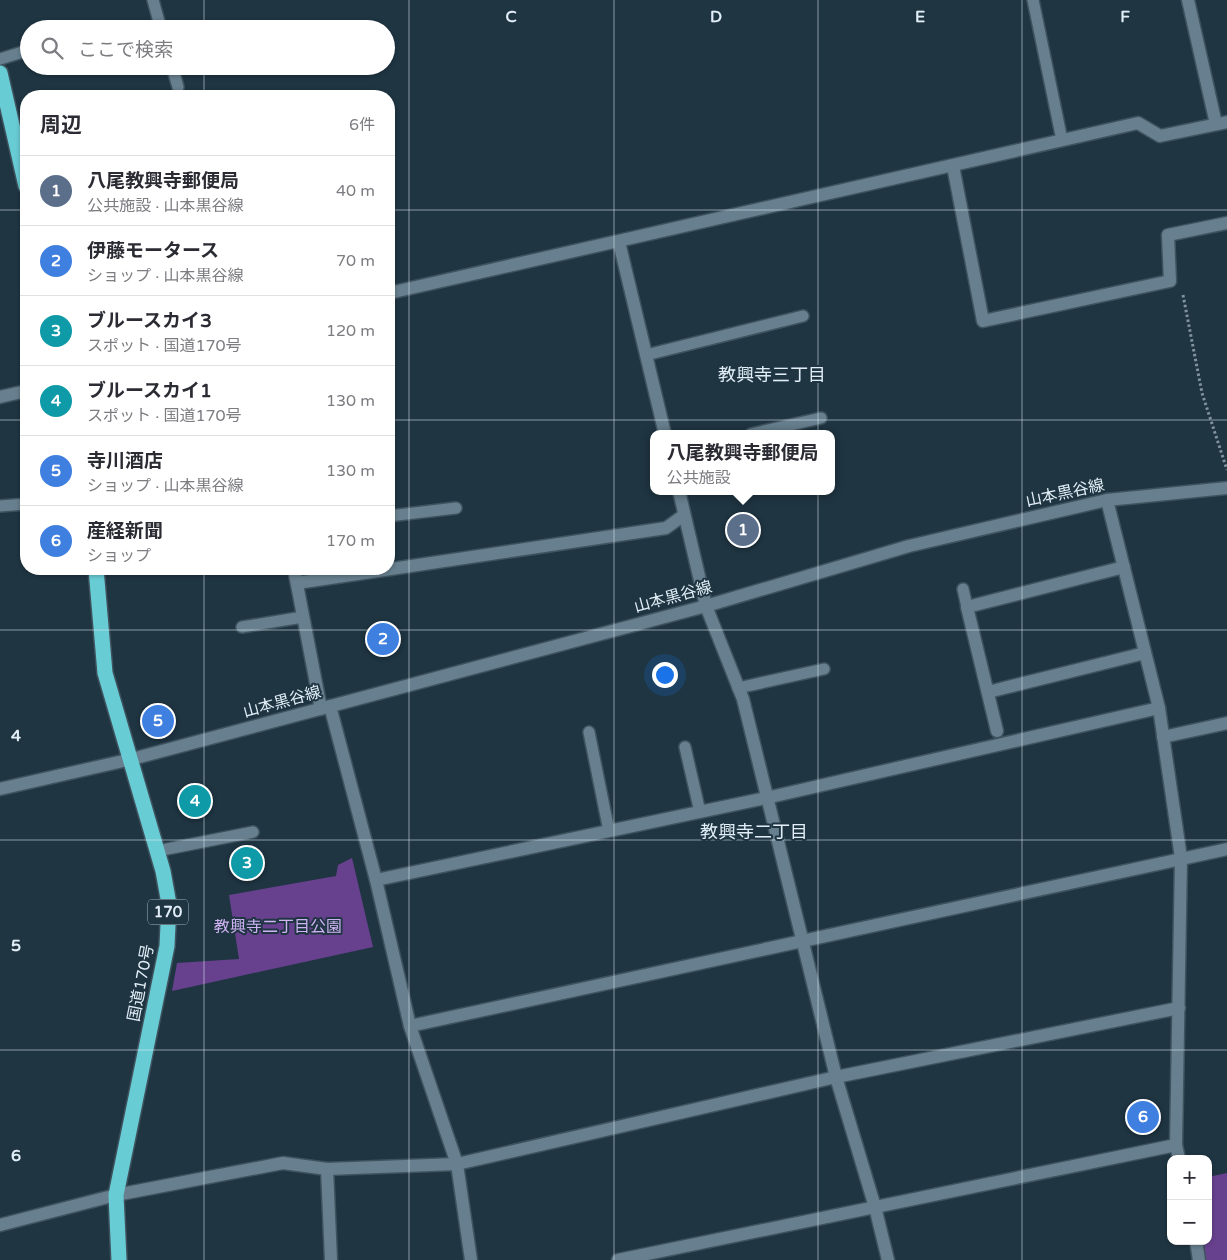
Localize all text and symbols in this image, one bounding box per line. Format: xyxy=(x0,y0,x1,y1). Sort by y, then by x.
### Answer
text: C xyxy=(505,7,517,27)
text: D xyxy=(710,7,722,27)
text: E xyxy=(915,7,925,27)
text: F xyxy=(1120,7,1130,27)
search box xyxy=(20,20,395,75)
icon: search xyxy=(38,34,66,62)
text: ここで検索 xyxy=(78,39,173,61)
text: 周辺 xyxy=(40,113,82,138)
text: 6件 xyxy=(349,115,375,135)
text: 八尾教興寺郵便局 xyxy=(87,170,239,192)
text: 1 xyxy=(51,181,61,201)
text: 40 m xyxy=(336,181,375,201)
text: 公共施設 · 山本黒谷線 xyxy=(87,196,243,216)
text: 伊藤モータース xyxy=(87,240,219,262)
text: 2 xyxy=(51,251,61,271)
text: 70 m xyxy=(336,251,375,271)
text: ショップ · 山本黒谷線 xyxy=(87,266,243,286)
text: ブルースカイ3 xyxy=(87,310,212,332)
text: 3 xyxy=(51,321,61,341)
text: 120 m xyxy=(326,321,375,341)
text: スポット · 国道170号 xyxy=(87,336,242,356)
district label: 教興寺三丁目 xyxy=(718,364,826,386)
text: ブルースカイ1 xyxy=(87,380,212,402)
text: 4 xyxy=(51,391,61,411)
text: 130 m xyxy=(326,391,375,411)
text: スポット · 国道170号 xyxy=(87,406,242,426)
popup xyxy=(650,430,835,495)
text: 八尾教興寺郵便局 xyxy=(666,442,819,464)
text: 寺川酒店 xyxy=(87,450,163,472)
text: 5 xyxy=(51,461,61,481)
text: 130 m xyxy=(326,461,375,481)
text: 公共施設 xyxy=(666,468,731,488)
street label: 山本黒谷線 xyxy=(1024,475,1106,511)
text: ショップ · 山本黒谷線 xyxy=(87,476,243,496)
pin: 1 xyxy=(727,511,759,549)
text: 産経新聞 xyxy=(87,520,163,542)
text: 6 xyxy=(51,531,61,551)
text: 170 m xyxy=(326,531,375,551)
text: ショップ xyxy=(87,546,151,566)
street label: 山本黒谷線 xyxy=(632,577,714,617)
pin: 2 xyxy=(367,620,399,658)
your location xyxy=(652,662,678,688)
street label: 山本黒谷線 xyxy=(241,682,323,722)
pin: 5 xyxy=(142,702,174,740)
text: 4 xyxy=(11,726,21,746)
pin: 4 xyxy=(179,782,211,820)
district label: 教興寺二丁目 xyxy=(700,821,808,843)
pin: 3 xyxy=(231,844,263,882)
road number: 170 xyxy=(148,900,188,924)
park label: 教興寺二丁目公園 xyxy=(214,917,342,937)
text: 5 xyxy=(11,936,21,956)
street label: 国道170号 xyxy=(124,943,158,1023)
pin: 6 xyxy=(1127,1098,1159,1136)
text: 6 xyxy=(11,1146,21,1166)
map controls xyxy=(1167,1155,1212,1245)
button: + xyxy=(1167,1155,1212,1200)
button: − xyxy=(1167,1200,1212,1245)

